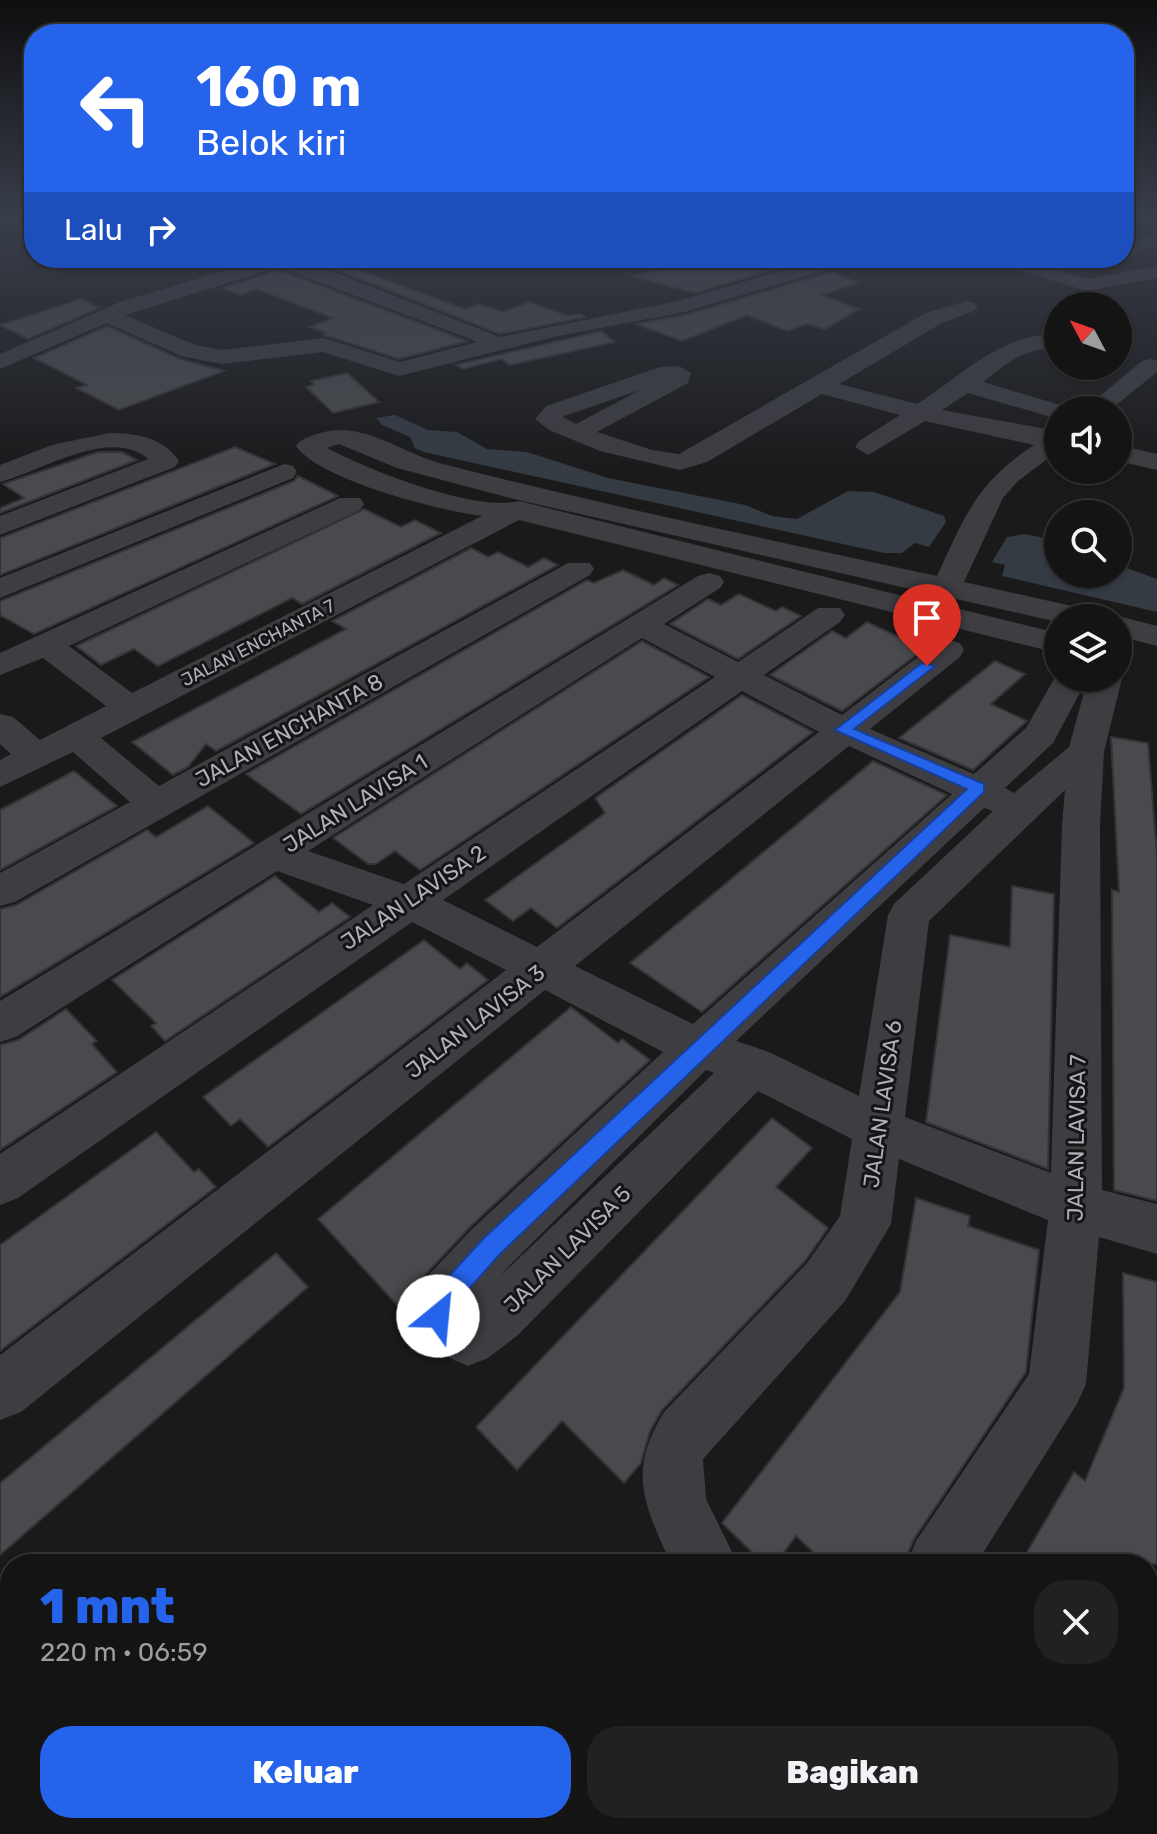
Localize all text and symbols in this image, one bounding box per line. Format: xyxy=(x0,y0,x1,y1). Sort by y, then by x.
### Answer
text: 160 m xyxy=(196,54,362,120)
icon: left xyxy=(64,56,168,160)
text: Belok kiri xyxy=(196,121,346,164)
icon: right xyxy=(139,208,183,252)
text: Lalu xyxy=(64,212,123,248)
north arrow xyxy=(1044,292,1132,380)
map controls xyxy=(1044,292,1132,692)
button: sound xyxy=(1044,396,1132,484)
button: search xyxy=(1044,500,1132,588)
pin xyxy=(893,584,961,666)
street label: JALAN ENCHANTA 7 xyxy=(177,595,339,691)
icon: arrive xyxy=(905,596,949,640)
button: layers xyxy=(1044,604,1132,692)
street label: JALAN ENCHANTA 8 xyxy=(191,668,388,793)
street label: JALAN LAVISA 1 xyxy=(278,748,432,859)
street label: JALAN LAVISA 2 xyxy=(336,839,491,956)
street label: JALAN LAVISA 3 xyxy=(400,959,550,1084)
street label: JALAN LAVISA 6 xyxy=(857,1019,908,1190)
street label: JALAN LAVISA 7 xyxy=(1062,1054,1091,1222)
street label: JALAN LAVISA 5 xyxy=(498,1180,637,1319)
position arrow xyxy=(396,1274,480,1358)
text: 1 mnt xyxy=(40,1578,175,1635)
button: close xyxy=(1034,1580,1118,1664)
text: 220 m · 06:59 xyxy=(40,1637,208,1668)
button: Keluar xyxy=(40,1726,571,1818)
button: Bagikan xyxy=(587,1726,1118,1818)

